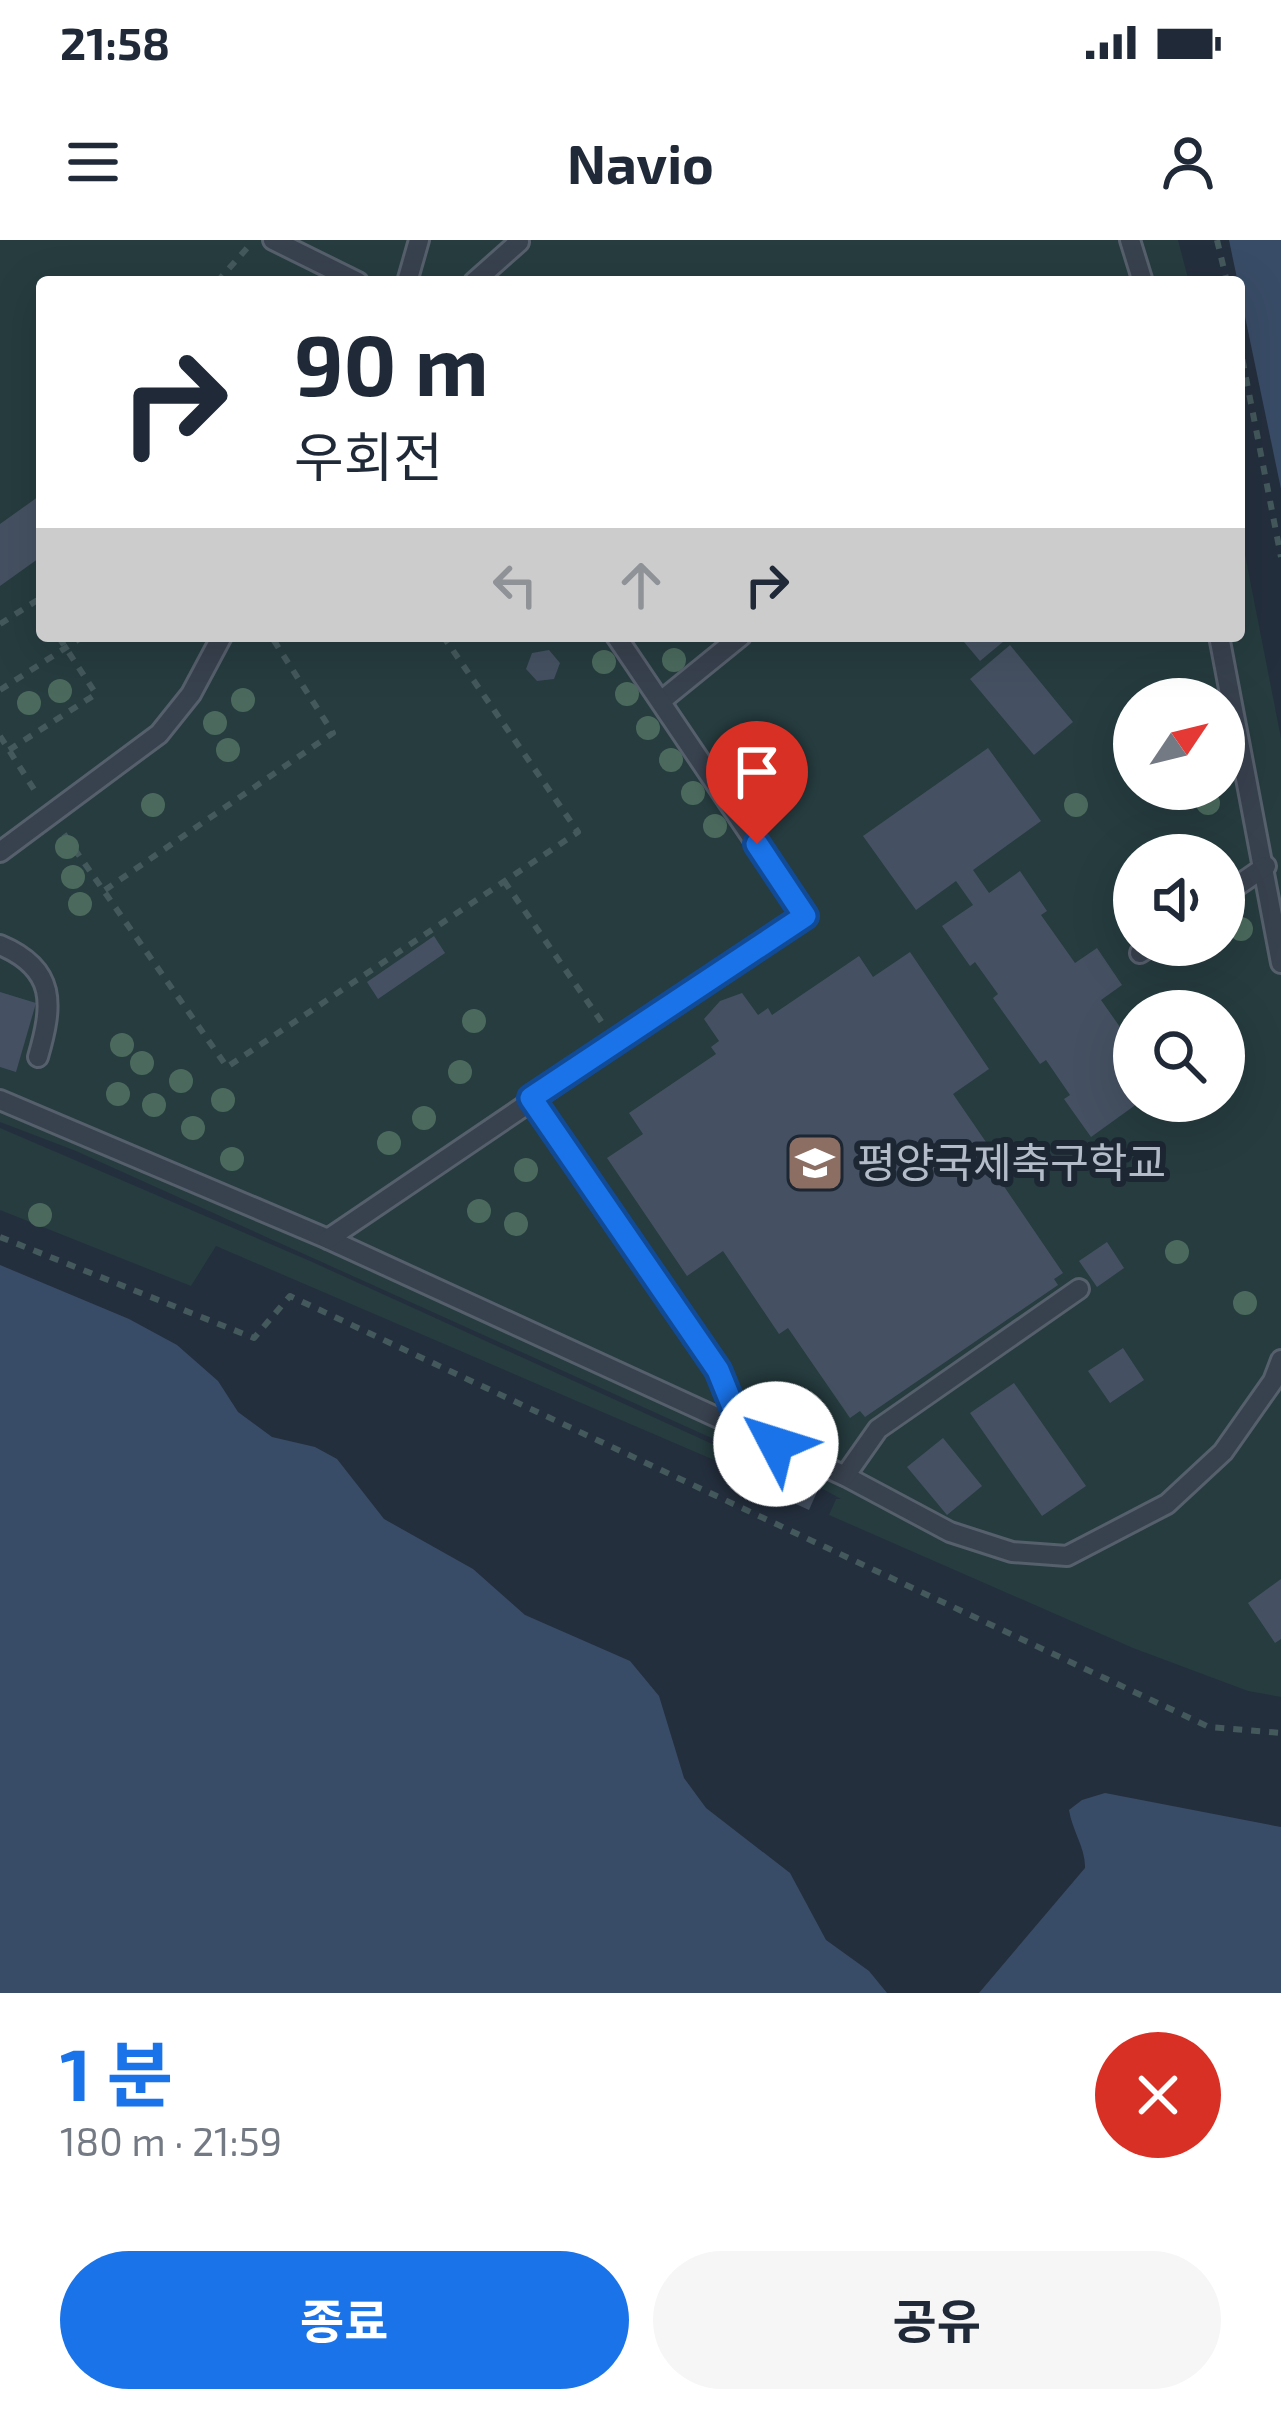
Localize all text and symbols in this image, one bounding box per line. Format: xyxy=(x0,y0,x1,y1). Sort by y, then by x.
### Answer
text: 21:58 xyxy=(60,15,170,69)
icon: menu xyxy=(60,129,126,195)
icon: person xyxy=(1155,129,1221,195)
text: Navio xyxy=(567,130,714,195)
text: 90 m xyxy=(294,312,489,413)
icon: right xyxy=(96,324,252,480)
text: 우회전 xyxy=(294,423,443,488)
icon: left xyxy=(482,552,548,618)
icon: ahead xyxy=(608,552,674,618)
icon: right xyxy=(734,552,800,618)
north arrow xyxy=(1113,678,1245,810)
map controls xyxy=(1113,678,1245,1122)
pin xyxy=(706,721,808,844)
icon: arrive xyxy=(724,739,790,805)
button: sound xyxy=(1113,834,1245,966)
button: search xyxy=(1113,990,1245,1122)
school or university icon: 평양국제축구학교 xyxy=(784,1132,846,1194)
place label: 평양국제축구학교 xyxy=(857,1136,1166,1186)
position arrow xyxy=(713,1381,839,1507)
text: 1 분 xyxy=(60,2029,173,2115)
button: close xyxy=(1095,2032,1221,2158)
text: 180 m · 21:59 xyxy=(60,2117,282,2164)
button: 종료 xyxy=(60,2251,629,2389)
button: 공유 xyxy=(653,2251,1221,2389)

